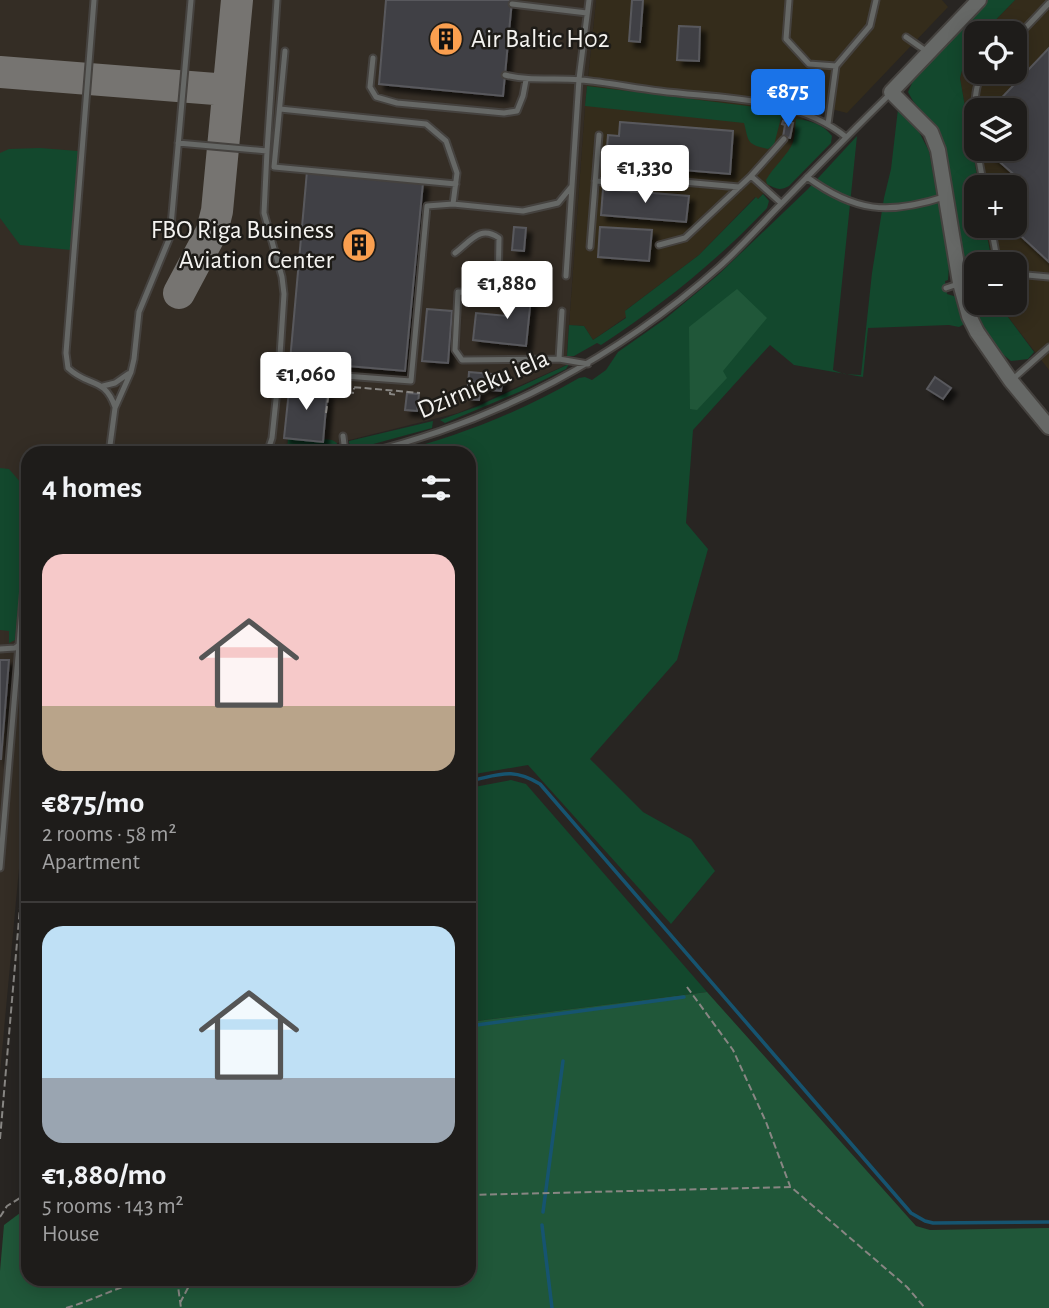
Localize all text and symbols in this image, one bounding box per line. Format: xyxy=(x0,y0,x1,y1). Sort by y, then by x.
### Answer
building icon: Air Baltic H02 xyxy=(427,20,465,58)
map controls xyxy=(964,21,1027,315)
button: locate xyxy=(964,21,1027,84)
place label: Air Baltic H02 xyxy=(471,26,610,52)
pin: €875 xyxy=(747,69,829,129)
text: €875 xyxy=(767,80,809,103)
button: layers xyxy=(964,98,1027,161)
pin: €1,330 xyxy=(588,146,702,205)
text: €1,330 xyxy=(617,156,673,179)
button: + xyxy=(964,175,1027,238)
place label: FBO Riga Business Aviation Center xyxy=(151,217,335,273)
building icon: FBO Riga Business Aviation Center xyxy=(340,226,378,264)
button: − xyxy=(964,252,1027,315)
pin: €1,880 xyxy=(450,262,564,321)
text: €1,880 xyxy=(478,272,536,295)
street label: Dzirnieku iela xyxy=(413,345,553,423)
pin: €1,060 xyxy=(249,352,363,412)
text: €1,060 xyxy=(276,363,336,386)
icon: filters xyxy=(417,469,455,507)
text: 4 homes xyxy=(42,473,142,503)
icon: home xyxy=(186,600,312,726)
text: €875/mo xyxy=(42,788,144,818)
text: 2 rooms · 58 m² xyxy=(42,823,177,846)
text: Apartment xyxy=(42,851,140,874)
icon: home xyxy=(186,972,312,1098)
text: €1,880/mo xyxy=(42,1160,166,1190)
text: 5 rooms · 143 m² xyxy=(42,1195,184,1218)
text: House xyxy=(42,1223,99,1246)

